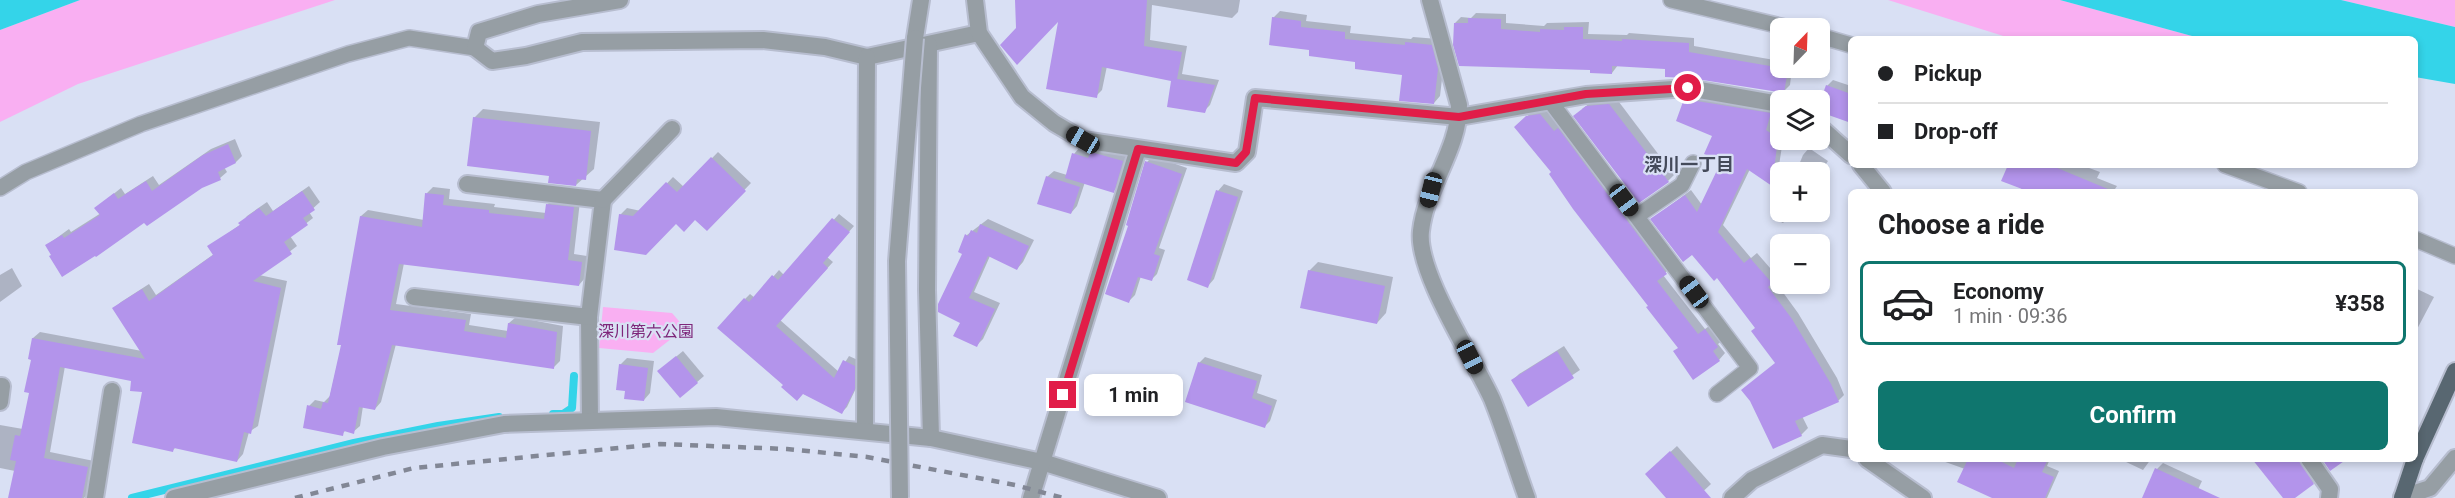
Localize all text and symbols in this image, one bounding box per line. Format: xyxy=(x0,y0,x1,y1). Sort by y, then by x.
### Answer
north arrow xyxy=(1770,18,1830,78)
map controls xyxy=(1770,18,1830,294)
text: Pickup xyxy=(1914,61,1982,86)
route start xyxy=(1674,74,1701,101)
button: layers xyxy=(1770,90,1830,150)
text: Drop-off xyxy=(1914,119,1998,144)
car xyxy=(1063,123,1103,157)
district label: 深川一丁目 xyxy=(1644,154,1734,175)
button: + xyxy=(1770,162,1830,222)
car xyxy=(1418,170,1444,210)
car xyxy=(1606,180,1642,220)
text: Choose a ride xyxy=(1878,209,2044,241)
button: − xyxy=(1770,234,1830,294)
car xyxy=(1676,272,1712,312)
icon: car xyxy=(1881,276,1935,330)
text: Economy xyxy=(1953,279,2044,304)
text: ¥358 xyxy=(2335,291,2385,316)
text: 1 min · 09:36 xyxy=(1953,304,2068,328)
park label: 深川第六公園 xyxy=(598,322,694,341)
car xyxy=(1454,337,1486,377)
callout: 1 min xyxy=(1084,374,1183,416)
route end xyxy=(1049,381,1076,408)
button: Confirm xyxy=(1878,381,2388,450)
text: 1 min xyxy=(1108,383,1159,407)

